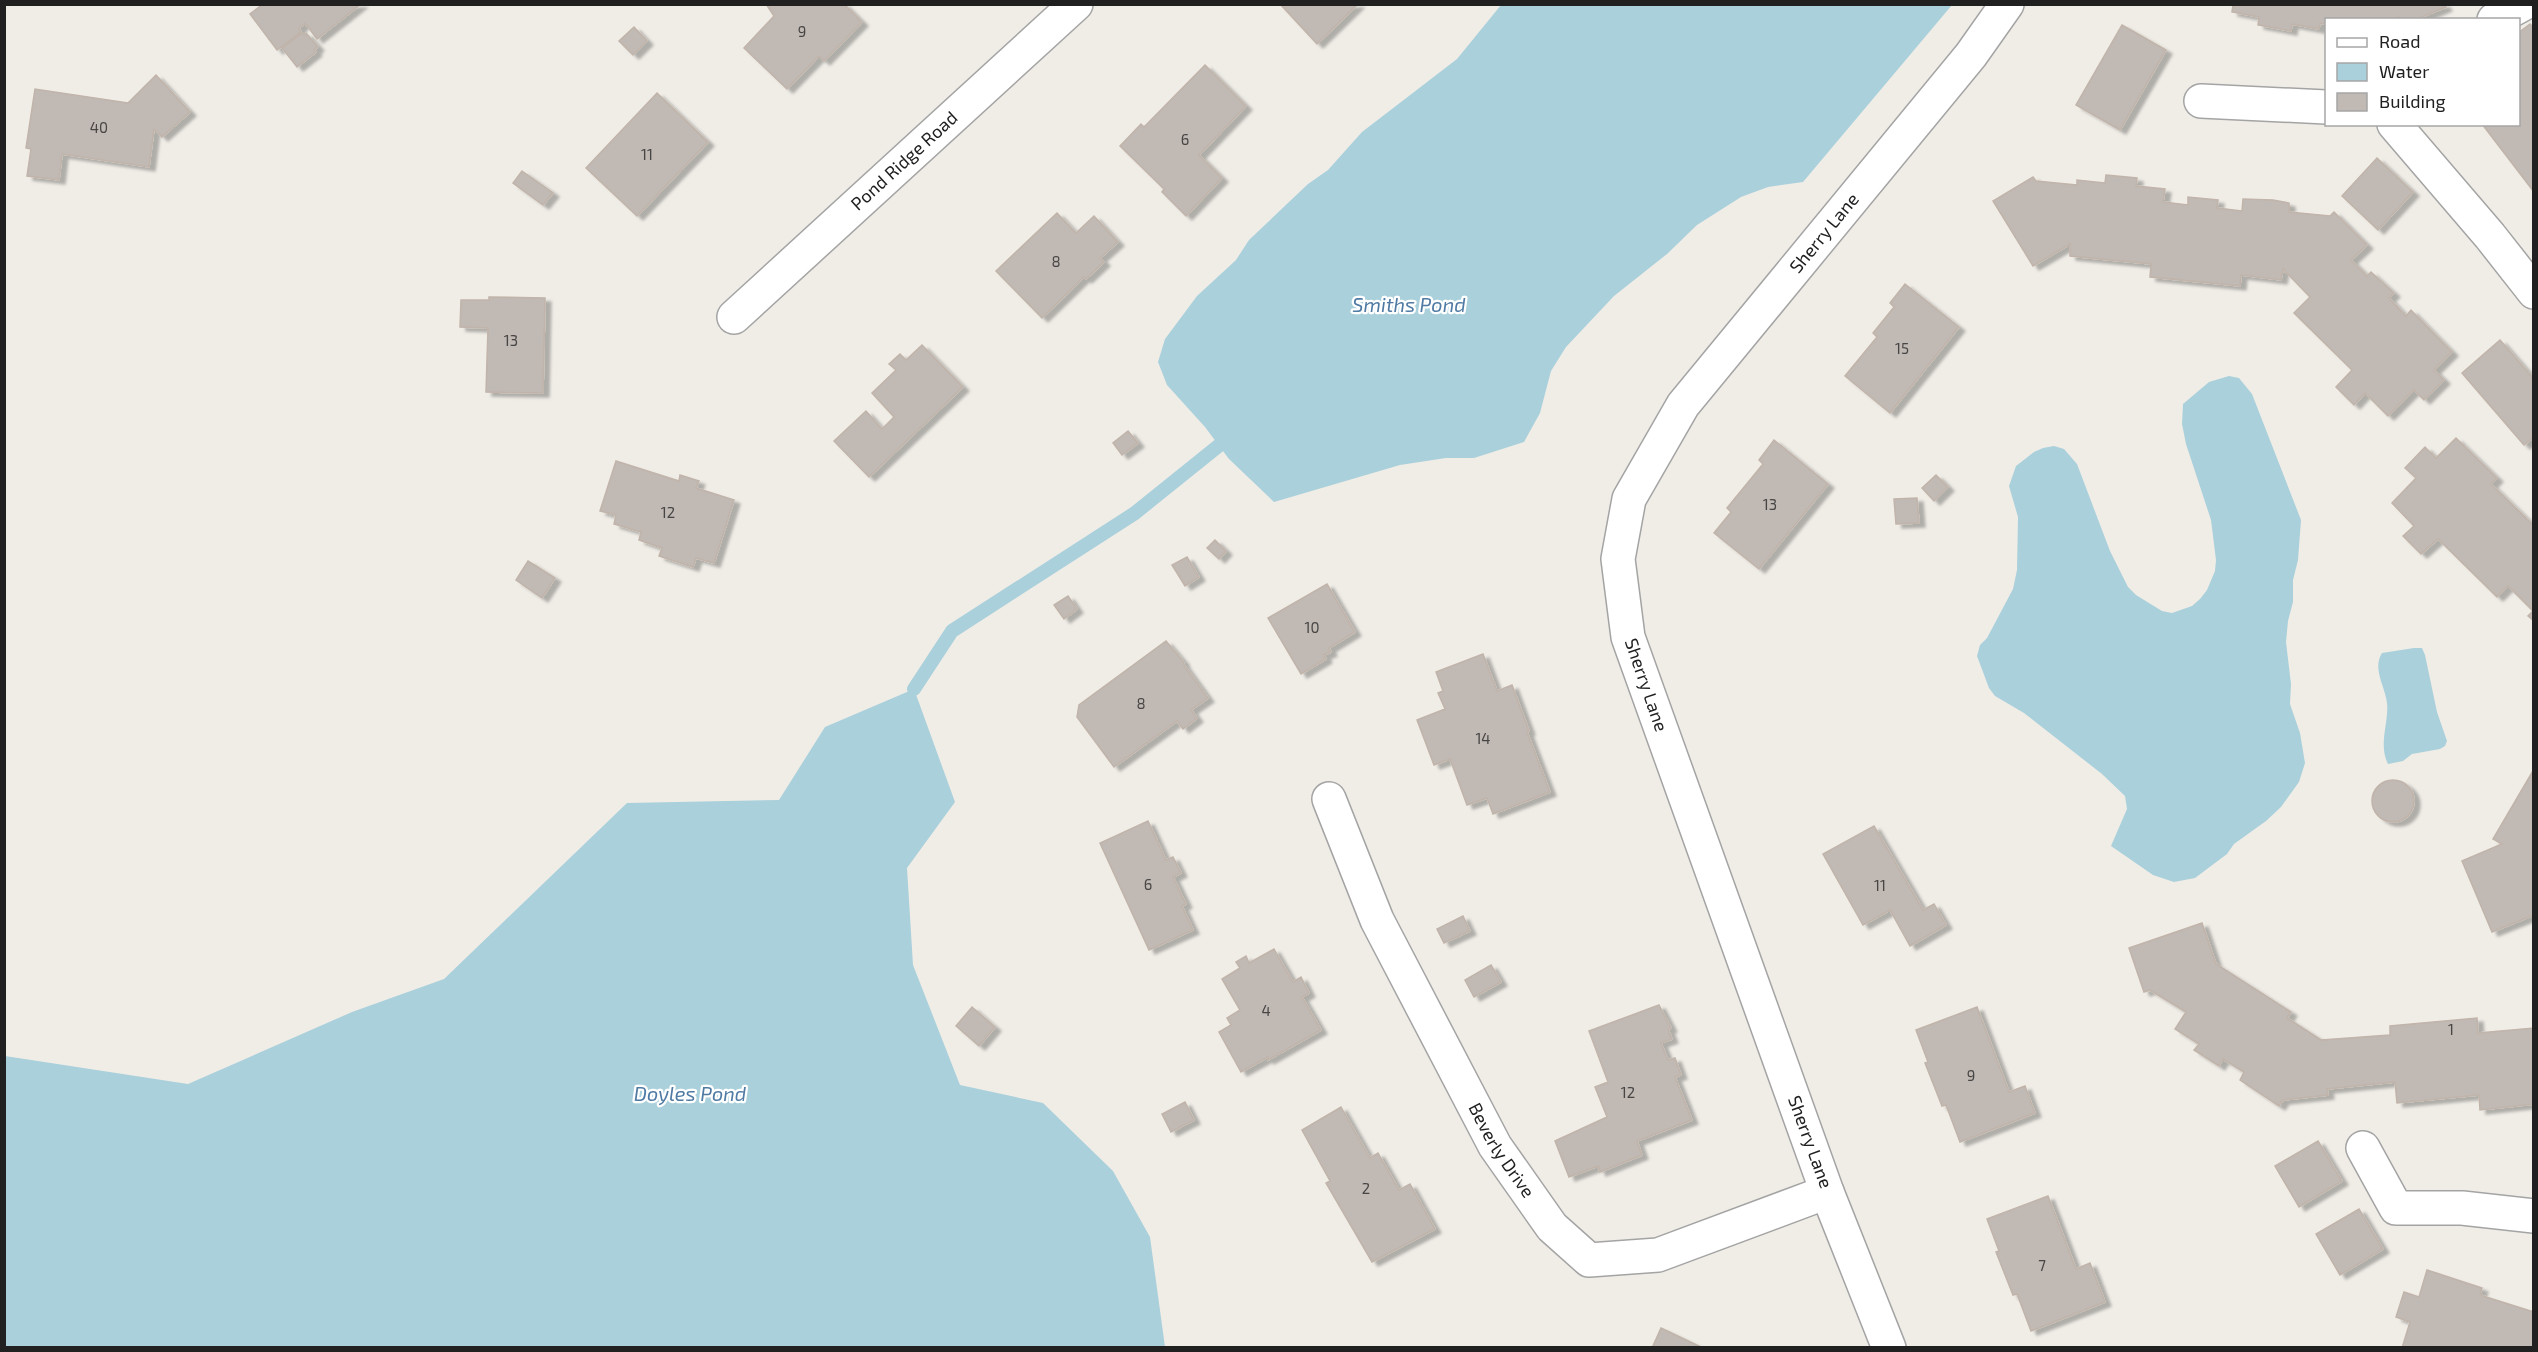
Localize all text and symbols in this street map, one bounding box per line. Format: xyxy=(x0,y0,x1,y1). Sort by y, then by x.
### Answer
legend xyxy=(2325,18,2520,126)
house number: 9 xyxy=(798,22,806,40)
text: Road xyxy=(2379,30,2420,52)
text: Water xyxy=(2379,60,2429,82)
text: Building xyxy=(2379,90,2446,112)
street label: Pond Ridge Road xyxy=(846,106,962,215)
house number: 40 xyxy=(90,118,108,136)
house number: 6 xyxy=(1181,130,1189,148)
house number: 11 xyxy=(641,145,653,163)
street label: Sherry Lane xyxy=(1784,188,1863,277)
house number: 8 xyxy=(1051,252,1061,270)
water label: Smiths Pond xyxy=(1352,292,1466,316)
house number: 13 xyxy=(504,331,518,349)
house number: 15 xyxy=(1895,339,1909,357)
house number: 13 xyxy=(1763,495,1777,513)
house number: 12 xyxy=(661,503,675,521)
house number: 10 xyxy=(1304,618,1320,636)
street label: Sherry Lane xyxy=(1621,635,1673,734)
house number: 8 xyxy=(1136,694,1146,712)
house number: 14 xyxy=(1475,729,1491,747)
house number: 6 xyxy=(1144,875,1152,893)
house number: 11 xyxy=(1874,876,1886,894)
house number: 4 xyxy=(1261,1001,1271,1019)
house number: 1 xyxy=(2448,1020,2454,1038)
house number: 9 xyxy=(1967,1066,1975,1084)
water label: Doyles Pond xyxy=(634,1081,747,1106)
house number: 12 xyxy=(1621,1083,1635,1101)
street label: Sherry Lane xyxy=(1784,1092,1838,1191)
street label: Beverly Drive xyxy=(1464,1099,1540,1202)
house number: 2 xyxy=(1362,1179,1370,1197)
house number: 7 xyxy=(2038,1256,2046,1274)

